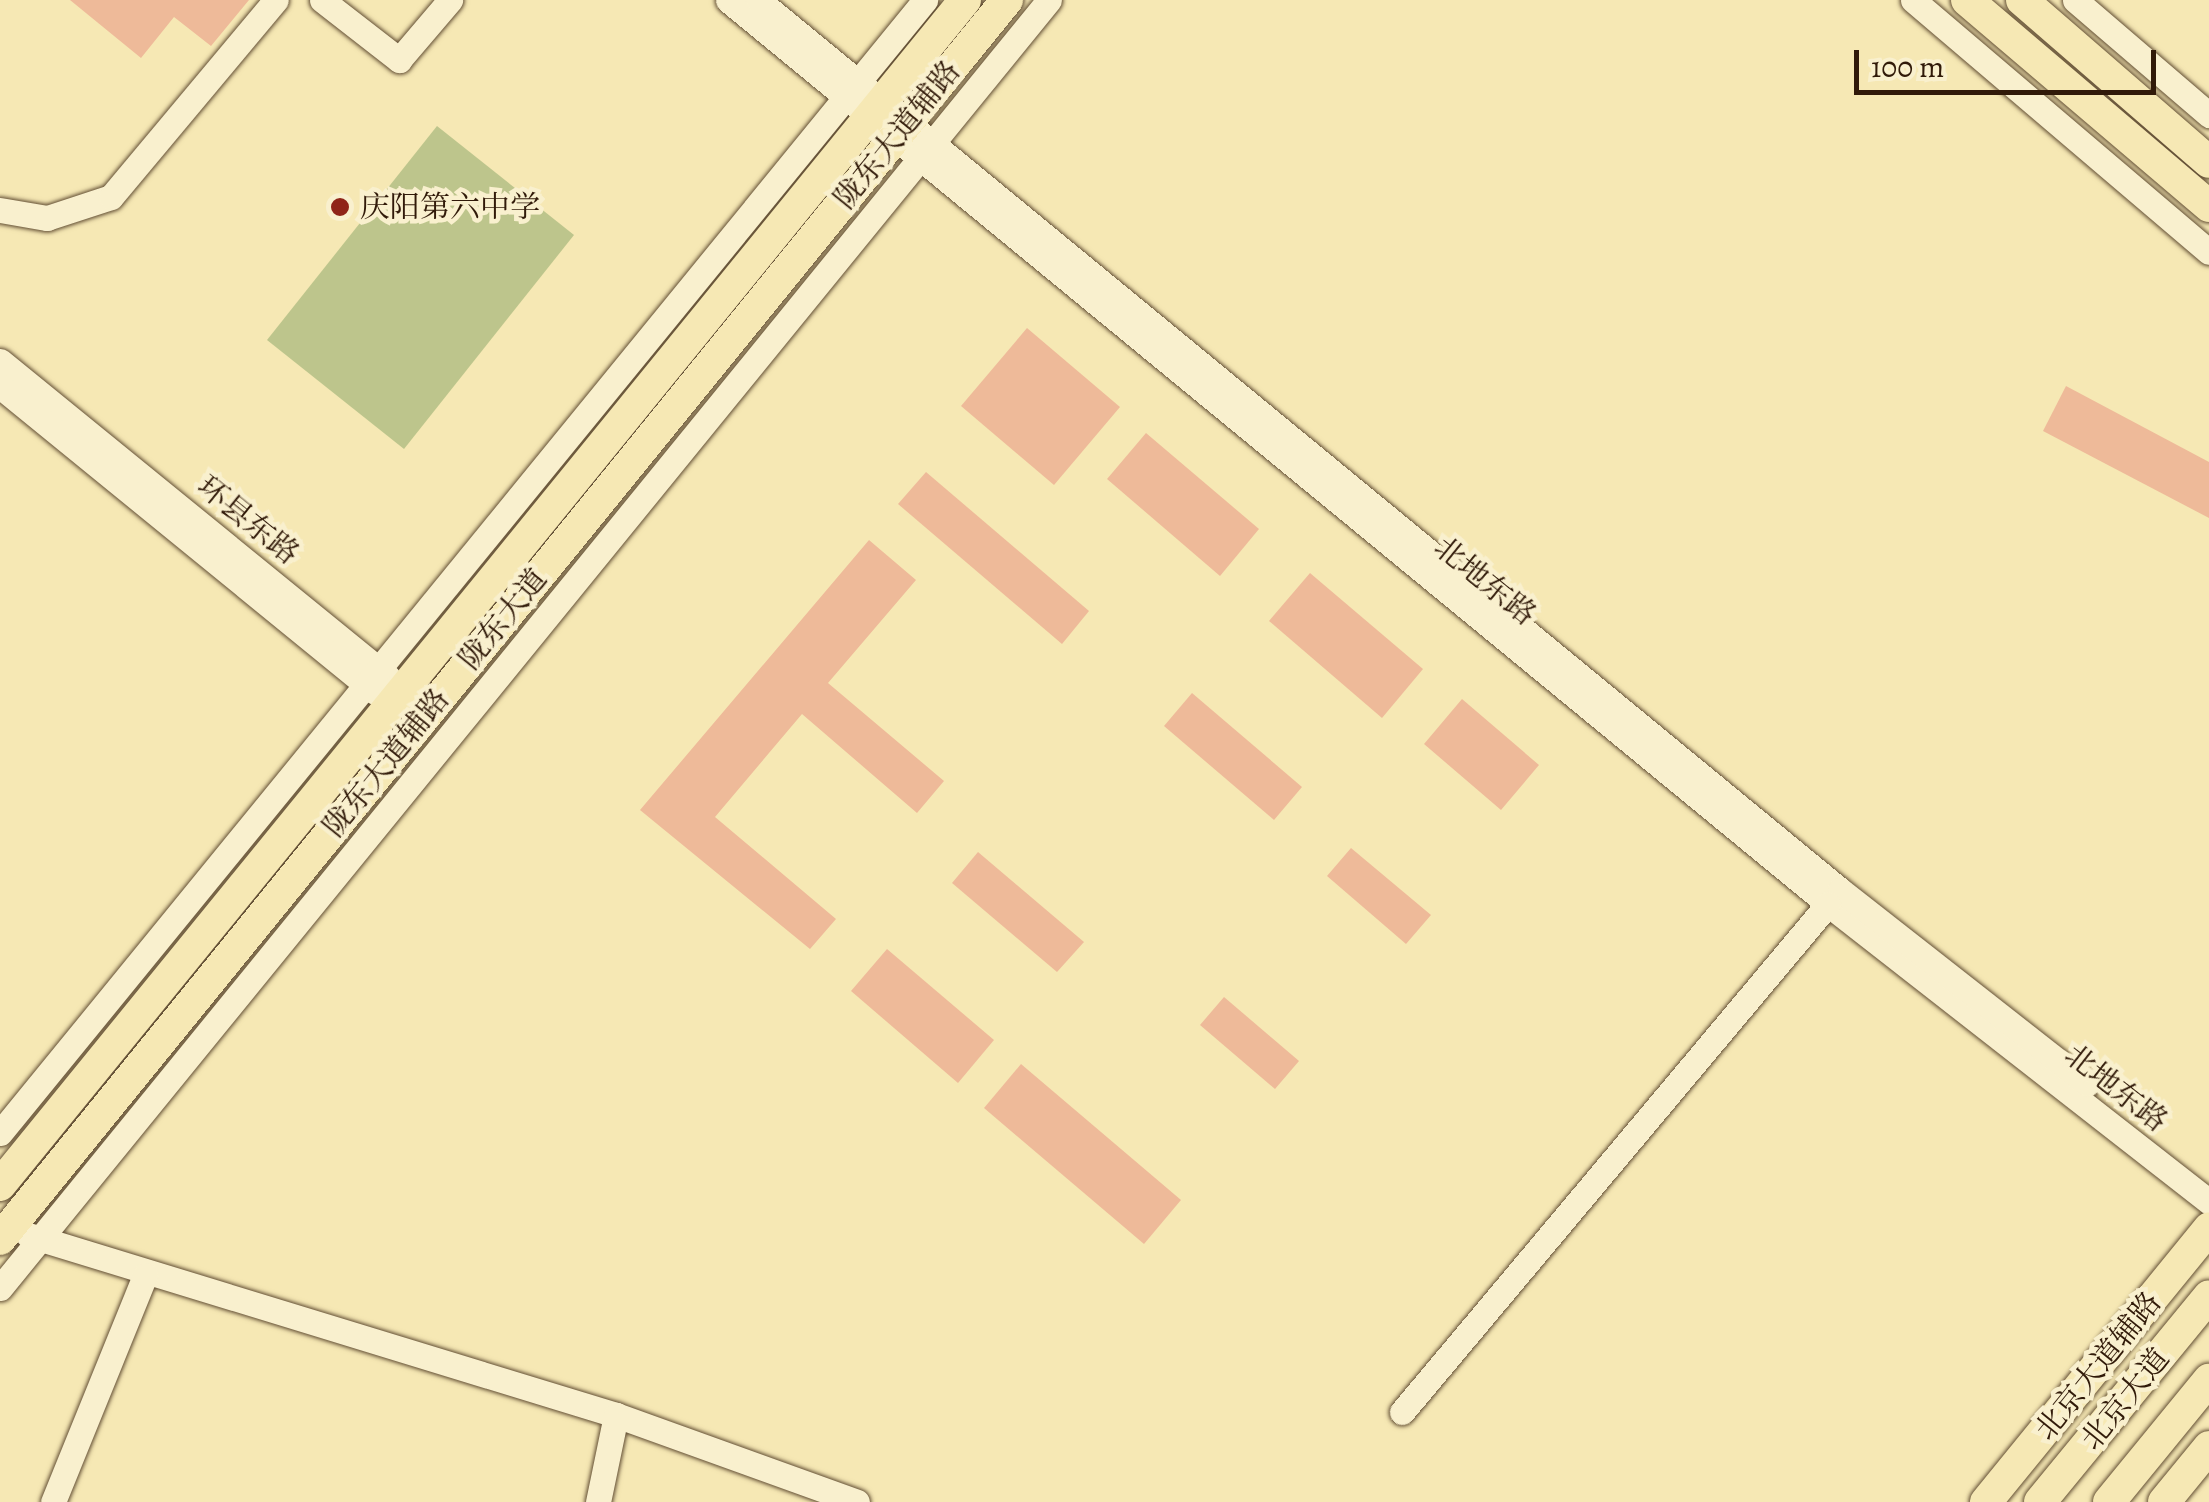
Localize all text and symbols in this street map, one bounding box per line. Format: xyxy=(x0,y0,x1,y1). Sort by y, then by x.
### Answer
scale bar xyxy=(1859,30,2162,92)
text: 100 m xyxy=(1871,47,1944,87)
street label: 陇东大道辅路 xyxy=(826,54,968,216)
place label: 庆阳第六中学 xyxy=(360,189,540,225)
marker: 庆阳第六中学 xyxy=(329,196,351,218)
street label: 环县东路 xyxy=(190,468,306,572)
street label: 北地东路 xyxy=(1427,529,1543,633)
street label: 陇东大道 xyxy=(451,561,555,677)
street label: 陇东大道辅路 xyxy=(315,682,457,844)
street label: 北地东路 xyxy=(2058,1037,2174,1139)
street label: 北京大道辅路 xyxy=(2027,1285,2169,1447)
street label: 北京大道 xyxy=(2073,1341,2177,1457)

